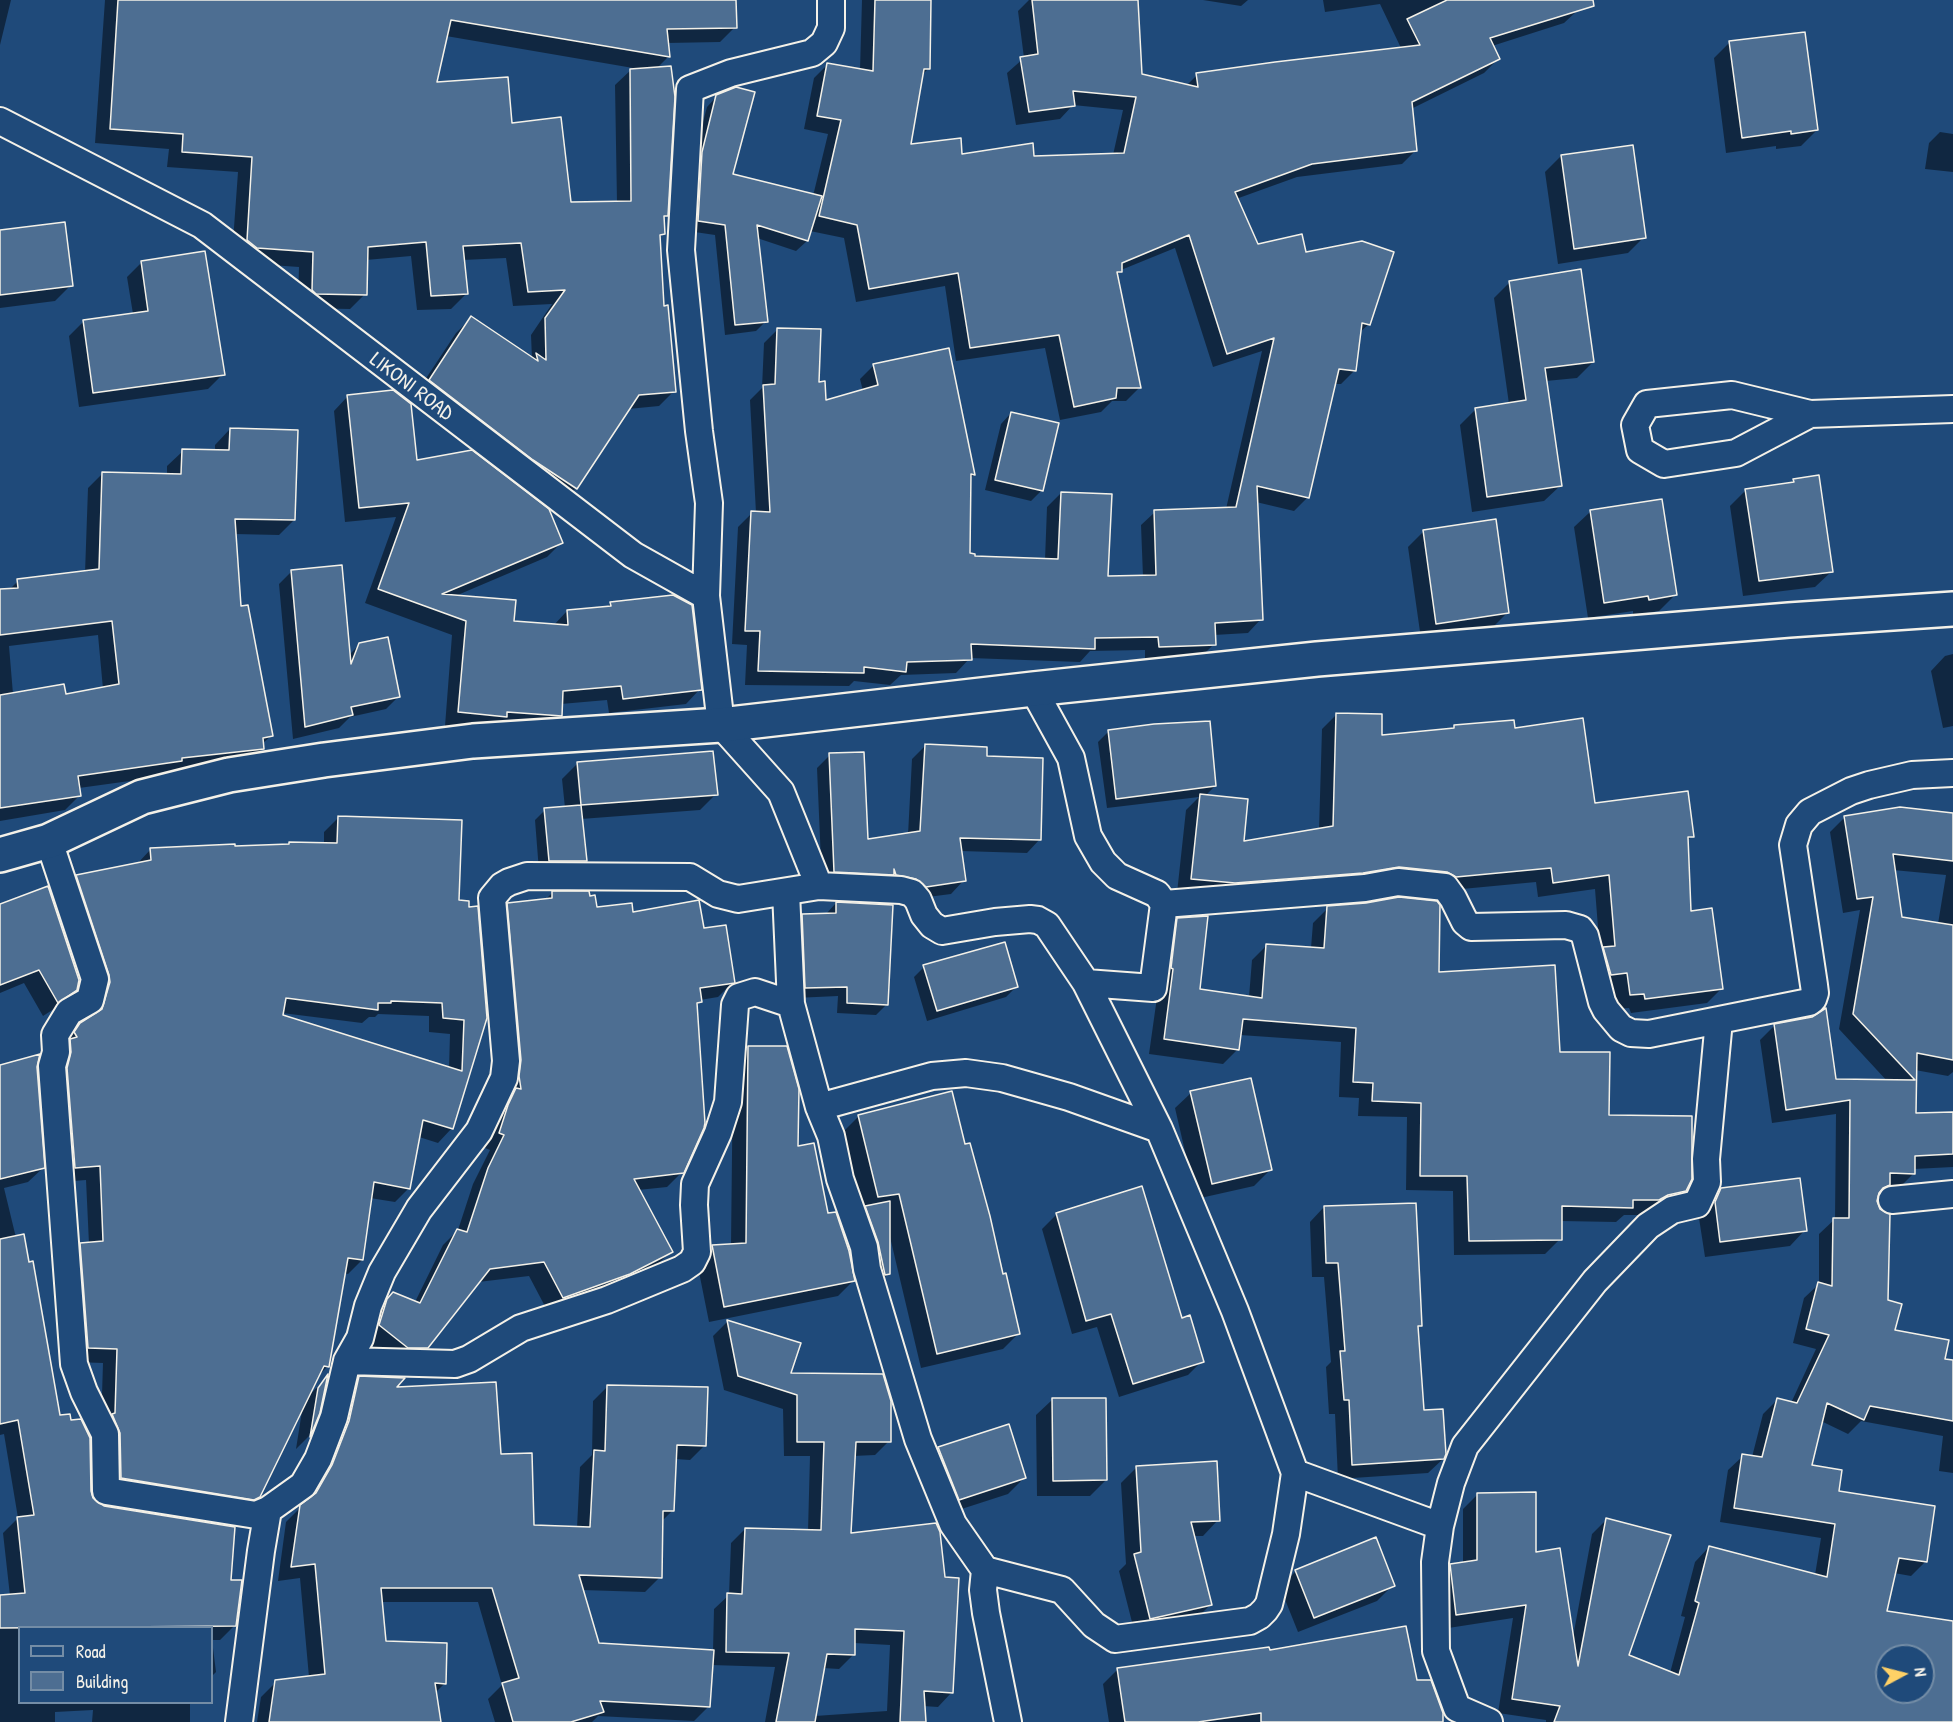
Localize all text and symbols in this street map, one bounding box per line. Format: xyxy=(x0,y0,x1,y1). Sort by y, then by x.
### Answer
street label: LIKONI ROAD xyxy=(364,348,458,426)
legend xyxy=(18,1626,213,1704)
text: Road xyxy=(76,1639,106,1664)
north arrow xyxy=(1875,1644,1935,1704)
text: N xyxy=(1909,1666,1932,1678)
text: Building xyxy=(76,1669,128,1694)

